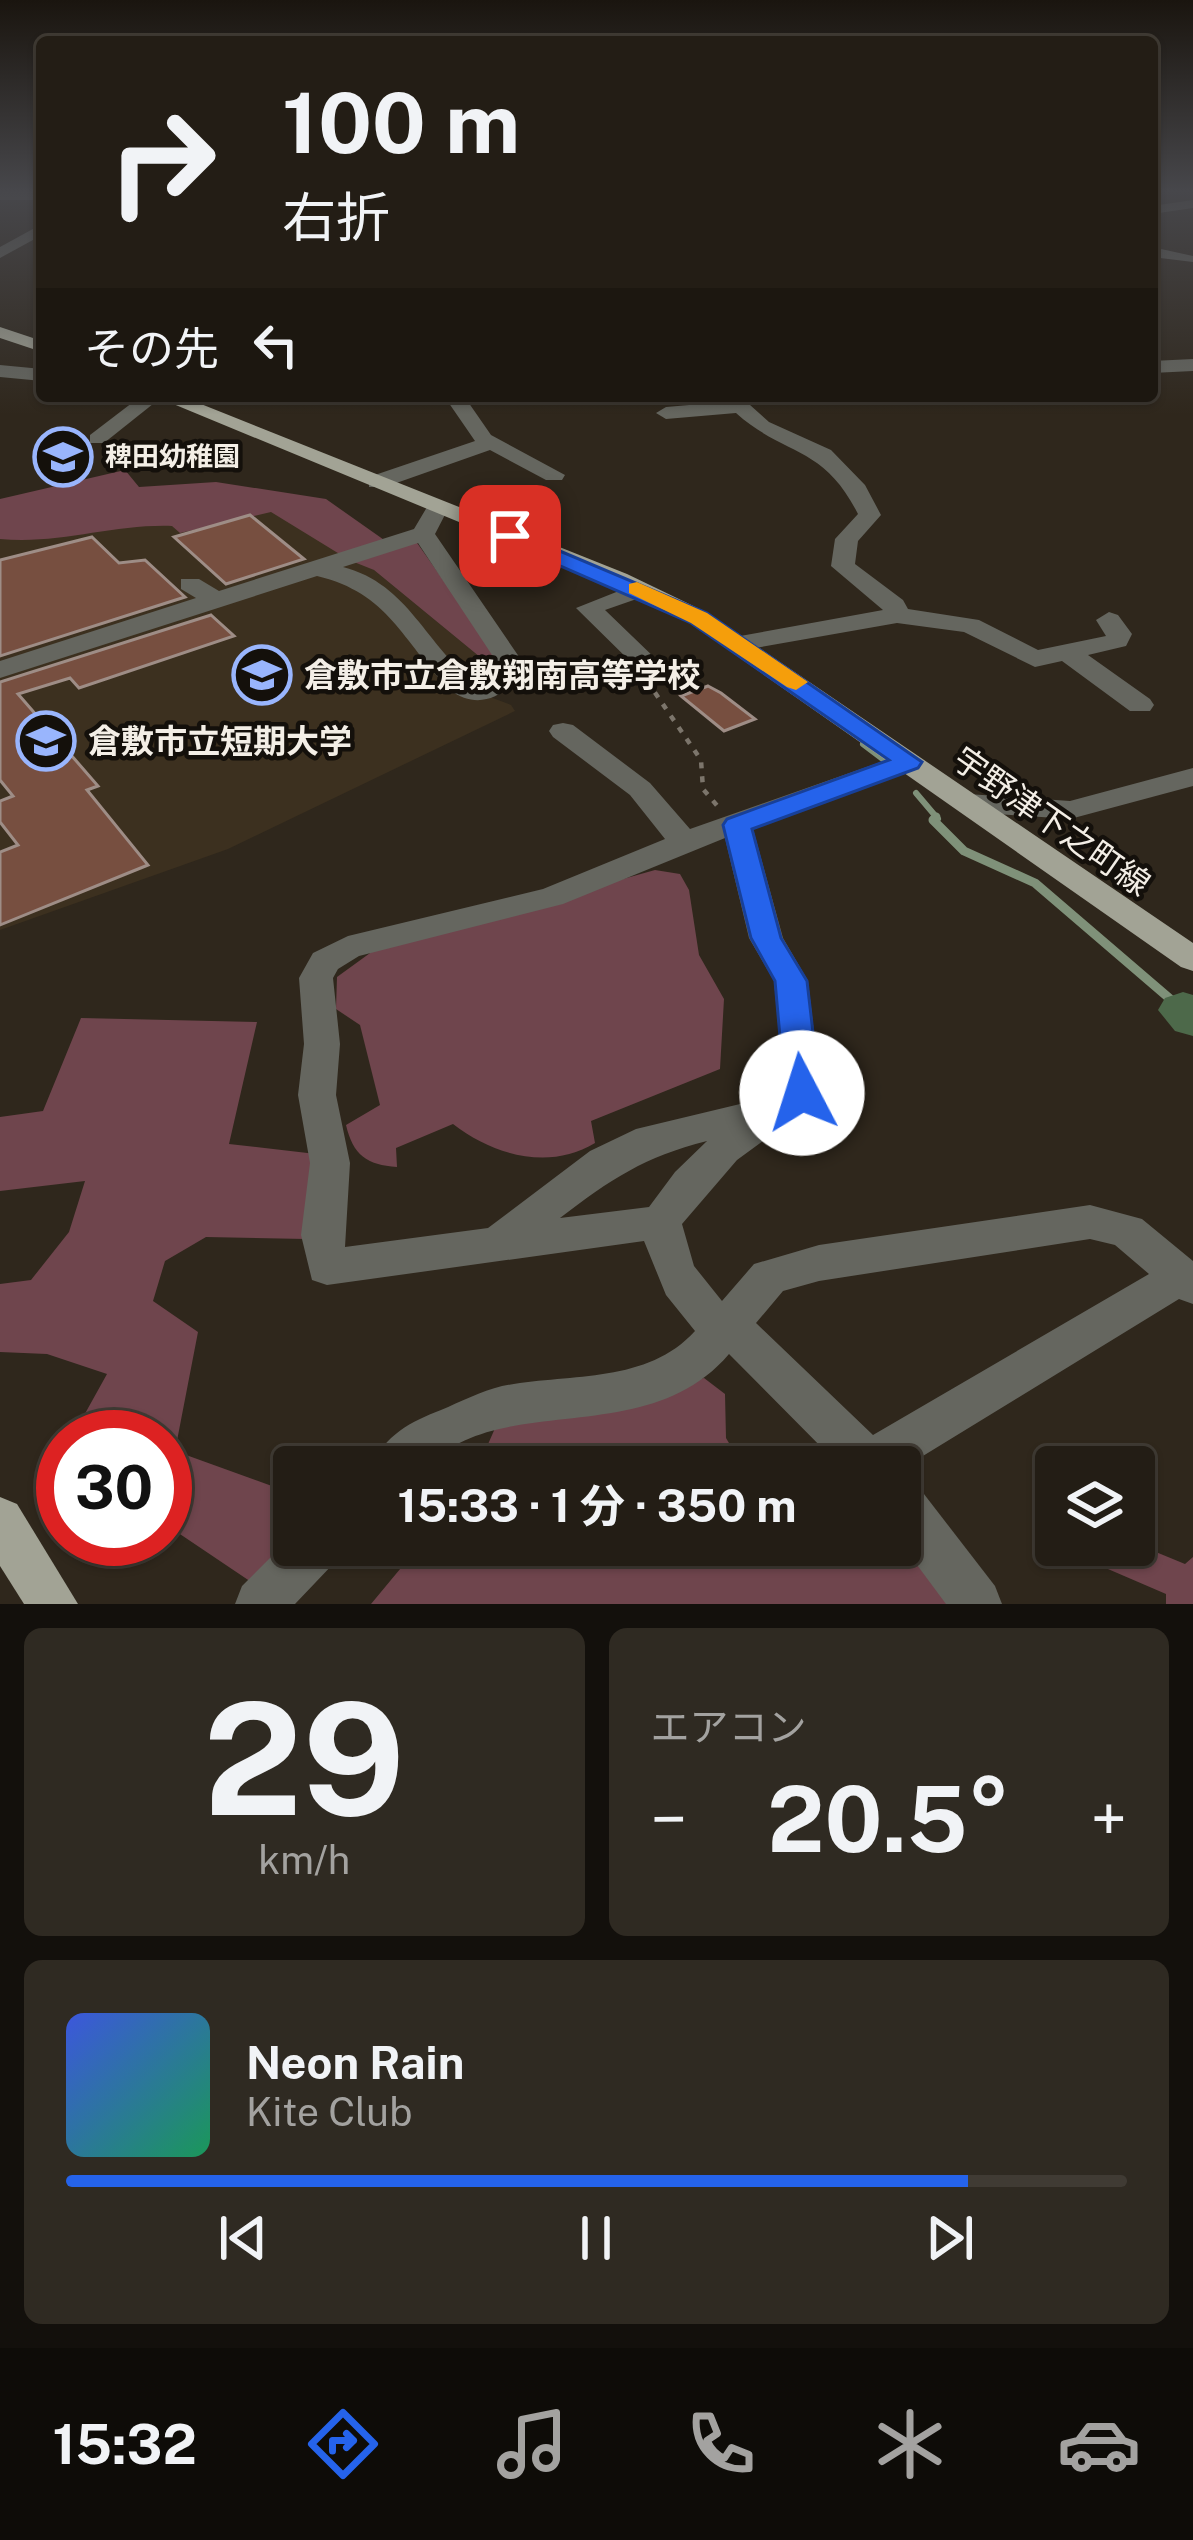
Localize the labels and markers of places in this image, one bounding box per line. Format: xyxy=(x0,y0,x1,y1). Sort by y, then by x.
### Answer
school or university icon: 稗田幼稚園 xyxy=(32,426,94,488)
place label: 稗田幼稚園 xyxy=(105,440,240,472)
pin xyxy=(459,485,561,587)
school or university icon: 倉敷市立倉敷翔南高等学校 xyxy=(231,644,293,706)
place label: 倉敷市立倉敷翔南高等学校 xyxy=(304,656,700,694)
school or university icon: 倉敷市立短期大学 xyxy=(15,710,77,772)
place label: 倉敷市立短期大学 xyxy=(88,722,352,760)

